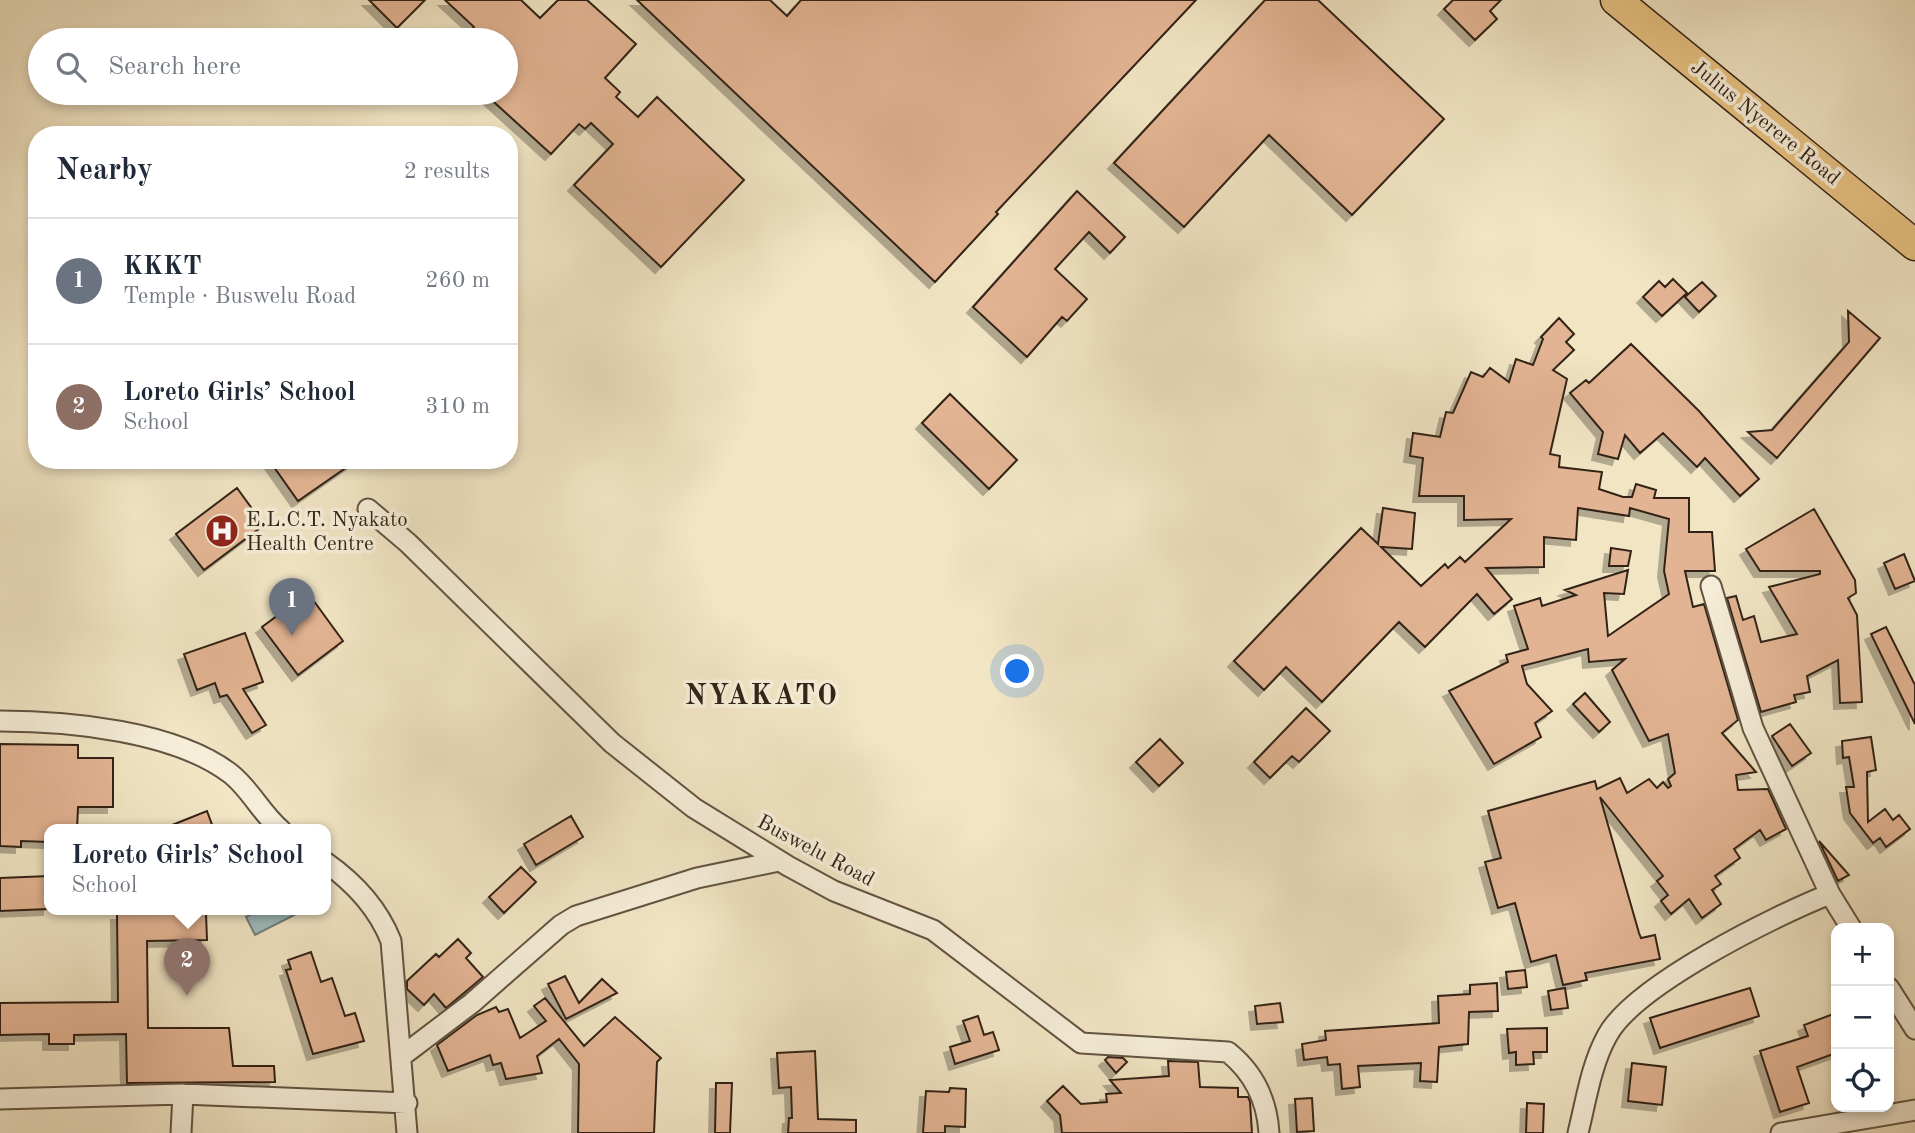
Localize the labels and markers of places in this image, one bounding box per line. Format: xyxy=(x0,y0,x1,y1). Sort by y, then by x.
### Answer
place label: E.L.C.T. Nyakato Health Centre xyxy=(246,510,408,555)
hospital icon: E.L.C.T. Nyakato Health Centre xyxy=(203,512,241,550)
pin: 1 xyxy=(269,578,315,636)
pin: 2 xyxy=(164,938,210,996)

